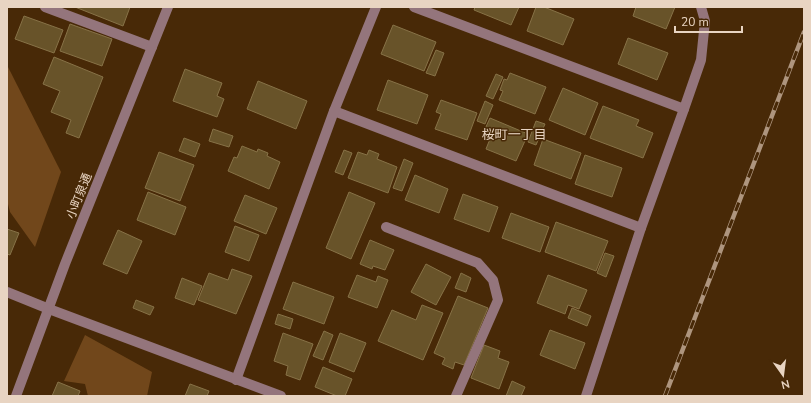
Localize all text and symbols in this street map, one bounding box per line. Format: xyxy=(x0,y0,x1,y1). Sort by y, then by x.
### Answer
scale bar xyxy=(675,8,742,34)
text: 20 m xyxy=(681,14,709,30)
district label: 桜町一丁目 xyxy=(481,126,547,144)
street label: 小町泉通 xyxy=(63,171,95,221)
north arrow xyxy=(763,355,803,395)
text: N xyxy=(779,376,791,392)

